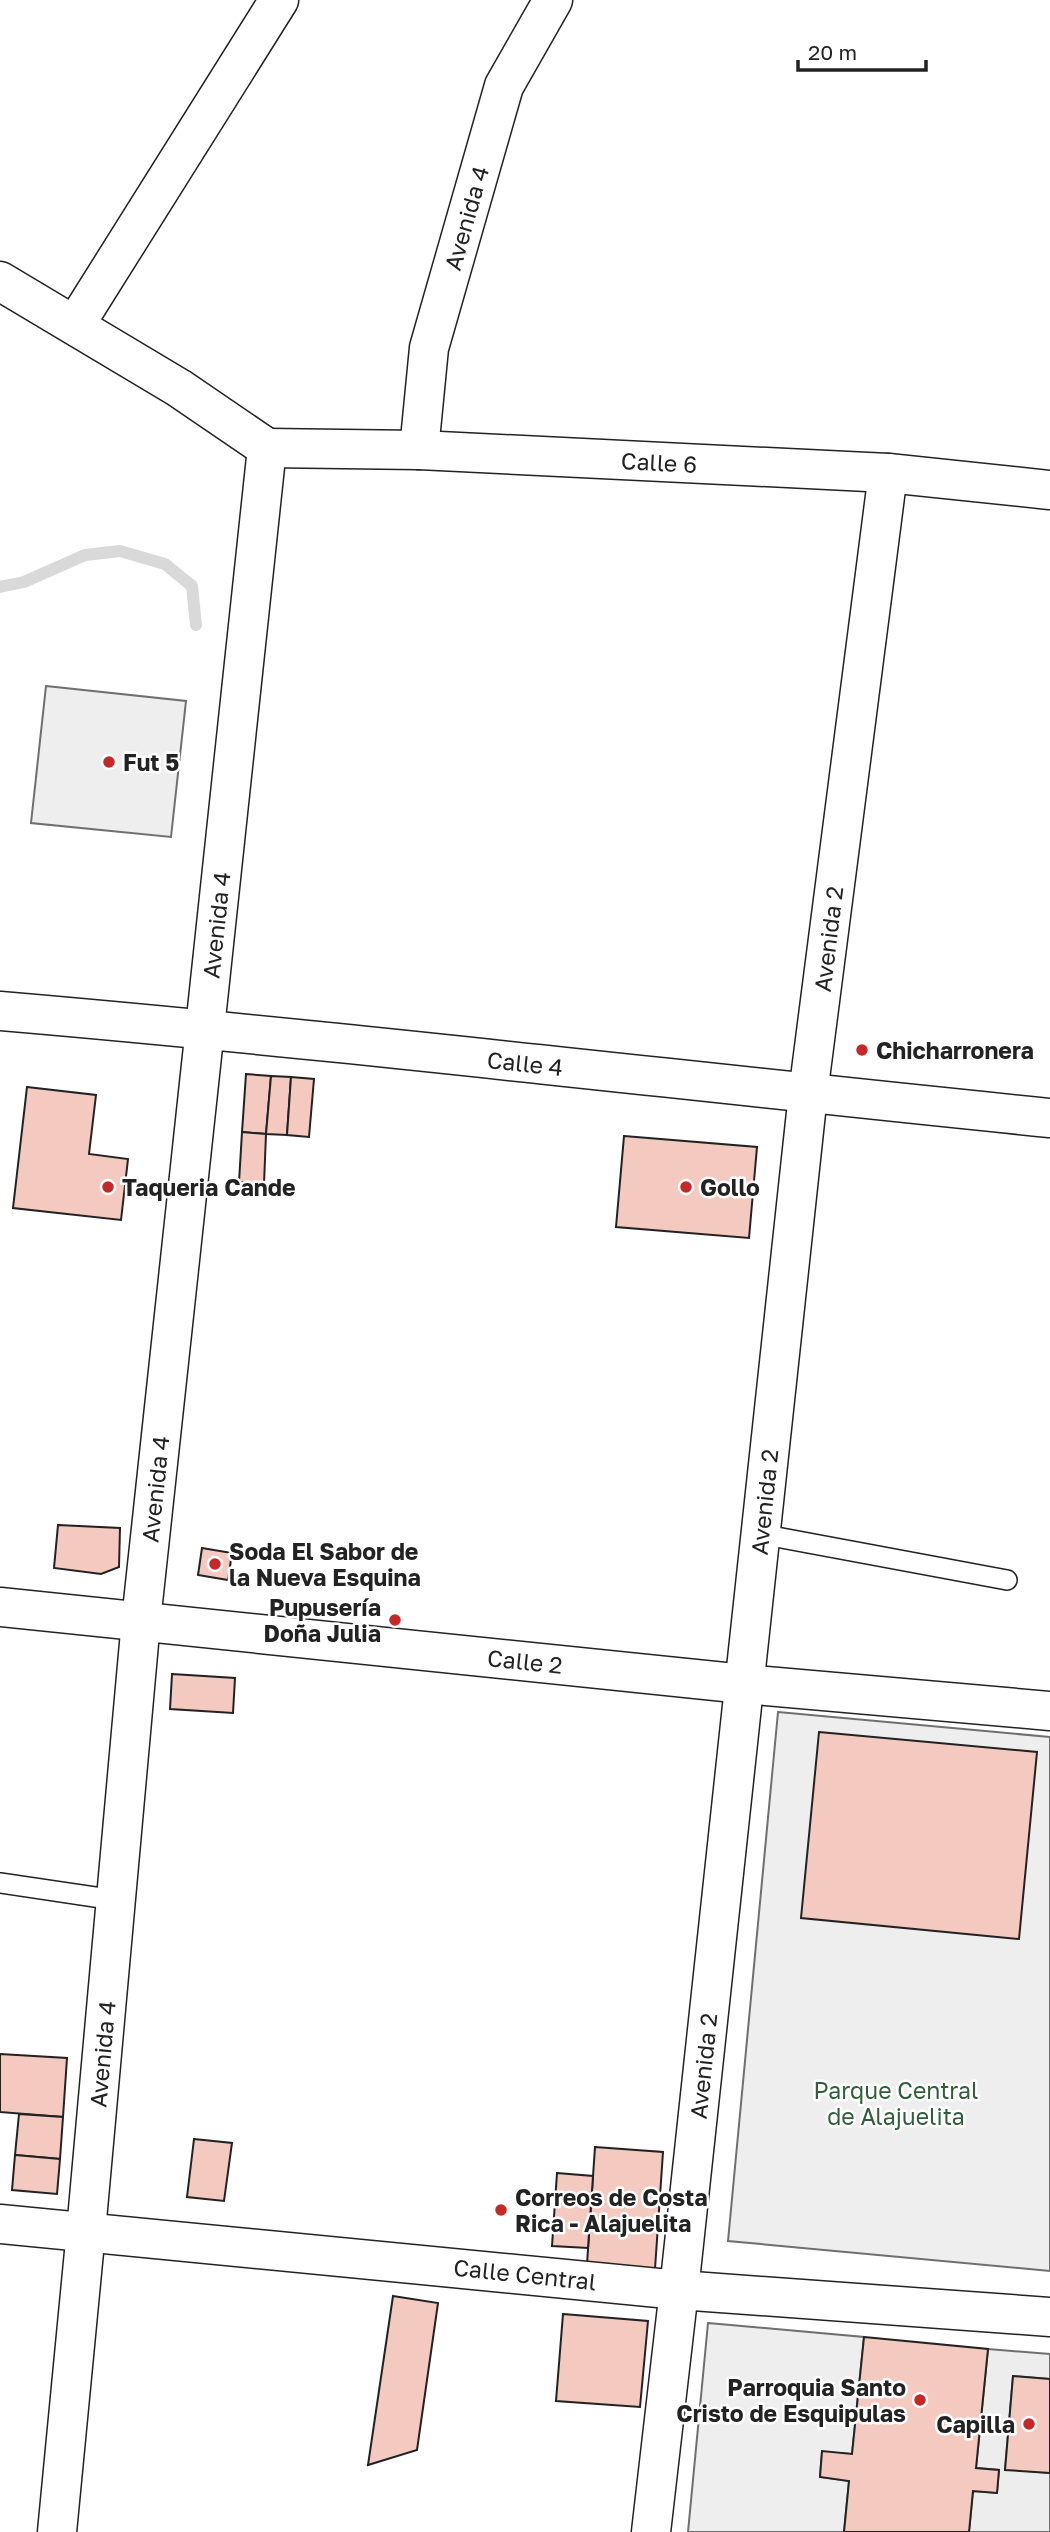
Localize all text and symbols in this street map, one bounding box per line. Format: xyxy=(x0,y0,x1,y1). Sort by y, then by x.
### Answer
scale bar xyxy=(798,28,926,72)
text: 20 m xyxy=(808,39,857,65)
street label: Avenida 4 xyxy=(438,163,494,273)
street label: Calle 6 xyxy=(620,446,698,478)
place label: Fut 5 xyxy=(123,748,179,776)
marker: Fut 5 xyxy=(101,754,117,770)
street label: Avenida 4 xyxy=(196,870,236,980)
street label: Avenida 2 xyxy=(808,885,848,993)
place label: Chicharronera xyxy=(876,1036,1034,1064)
marker: Chicharronera xyxy=(854,1042,870,1058)
street label: Calle 4 xyxy=(486,1045,564,1081)
place label: Taqueria Cande xyxy=(122,1173,296,1201)
place label: Gollo xyxy=(700,1173,760,1201)
marker: Taqueria Cande xyxy=(100,1179,116,1195)
marker: Gollo xyxy=(678,1179,694,1195)
street label: Avenida 4 xyxy=(135,1434,175,1544)
street label: Avenida 2 xyxy=(745,1448,783,1556)
place label: Soda El Sabor de la Nueva Esquina xyxy=(229,1537,421,1591)
marker: Soda El Sabor de la Nueva Esquina xyxy=(207,1556,223,1572)
place label: Pupusería Doña Julia xyxy=(264,1593,381,1647)
marker: Pupusería Doña Julia xyxy=(387,1612,403,1628)
street label: Calle 2 xyxy=(486,1643,564,1679)
street label: Avenida 4 xyxy=(83,1999,121,2109)
street label: Avenida 2 xyxy=(684,2012,722,2120)
park label: Parque Central de Alajuelita xyxy=(814,2076,978,2130)
place label: Correos de Costa Rica - Alajuelita xyxy=(515,2183,708,2237)
marker: Correos de Costa Rica - Alajuelita xyxy=(493,2202,509,2218)
street label: Calle Central xyxy=(452,2253,598,2295)
place label: Parroquia Santo Cristo de Esquipulas xyxy=(676,2373,906,2427)
marker: Parroquia Santo Cristo de Esquipulas xyxy=(912,2392,928,2408)
place label: Capilla xyxy=(936,2410,1015,2438)
marker: Capilla xyxy=(1021,2416,1037,2432)

